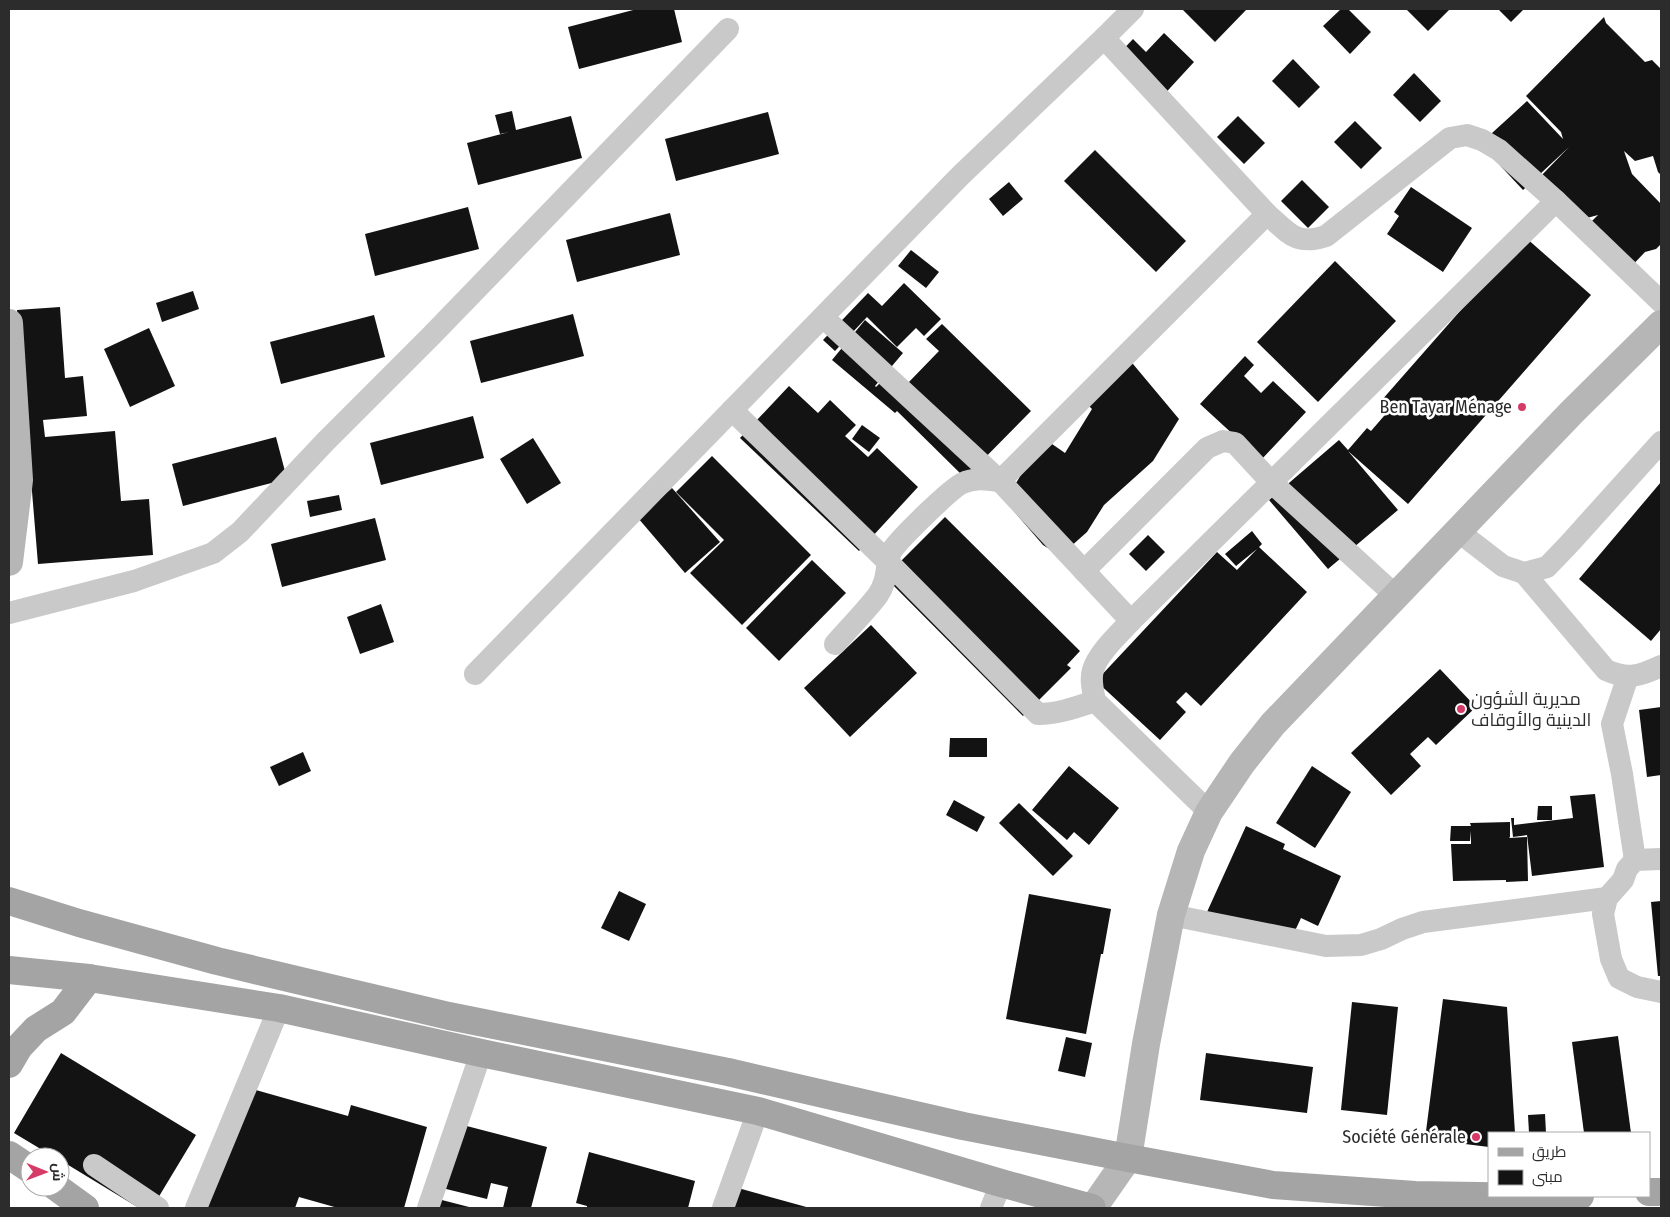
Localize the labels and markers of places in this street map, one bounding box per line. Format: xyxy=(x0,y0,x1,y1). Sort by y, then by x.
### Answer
place label: Ben Tayar Ménage xyxy=(1380,396,1512,418)
marker: Ben Tayar Ménage xyxy=(1516,401,1528,413)
place label: مديرية الشؤون الدينية والأوقاف xyxy=(1471,688,1591,731)
marker: مديرية الشؤون الدينية والأوقاف xyxy=(1455,703,1467,715)
place label: Société Générale xyxy=(1342,1126,1466,1148)
marker: Société Générale xyxy=(1470,1131,1482,1143)

